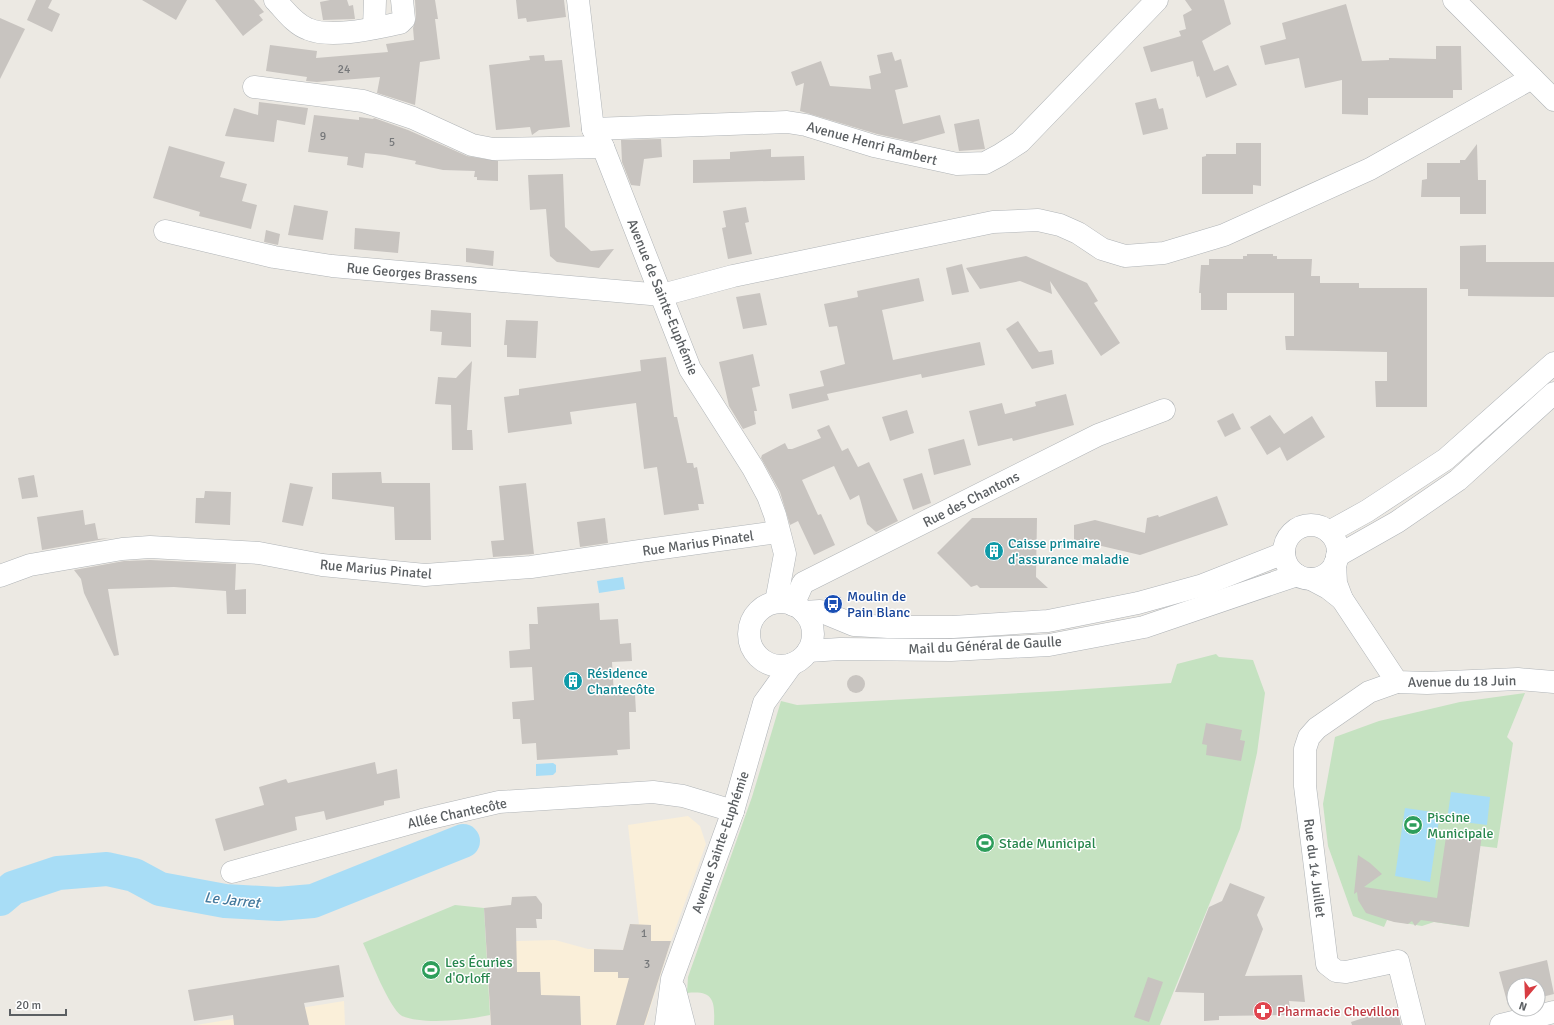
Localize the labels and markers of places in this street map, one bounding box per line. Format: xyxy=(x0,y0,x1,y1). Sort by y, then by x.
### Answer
place label: Caisse primaire d'assurance maladie xyxy=(1008,535,1129,568)
building icon: Caisse primaire d'assurance maladie xyxy=(983,540,1005,562)
place label: Moulin de Pain Blanc xyxy=(847,588,911,621)
bus stop icon: Moulin de Pain Blanc xyxy=(822,593,844,615)
place label: Résidence Chantecôte xyxy=(587,665,655,698)
building icon: Résidence Chantecôte xyxy=(562,670,584,692)
place label: Piscine Municipale xyxy=(1427,809,1493,842)
sports icon: Piscine Municipale xyxy=(1402,814,1424,836)
sports icon: Stade Municipal xyxy=(974,832,996,854)
place label: Stade Municipal xyxy=(999,835,1096,852)
place label: Les Écuries d'Orloff xyxy=(445,954,513,987)
sports icon: Les Écuries d'Orloff xyxy=(420,959,442,981)
pharmacy icon: Pharmacie Chevillon xyxy=(1252,1000,1274,1022)
place label: Pharmacie Chevillon xyxy=(1277,1003,1399,1020)

